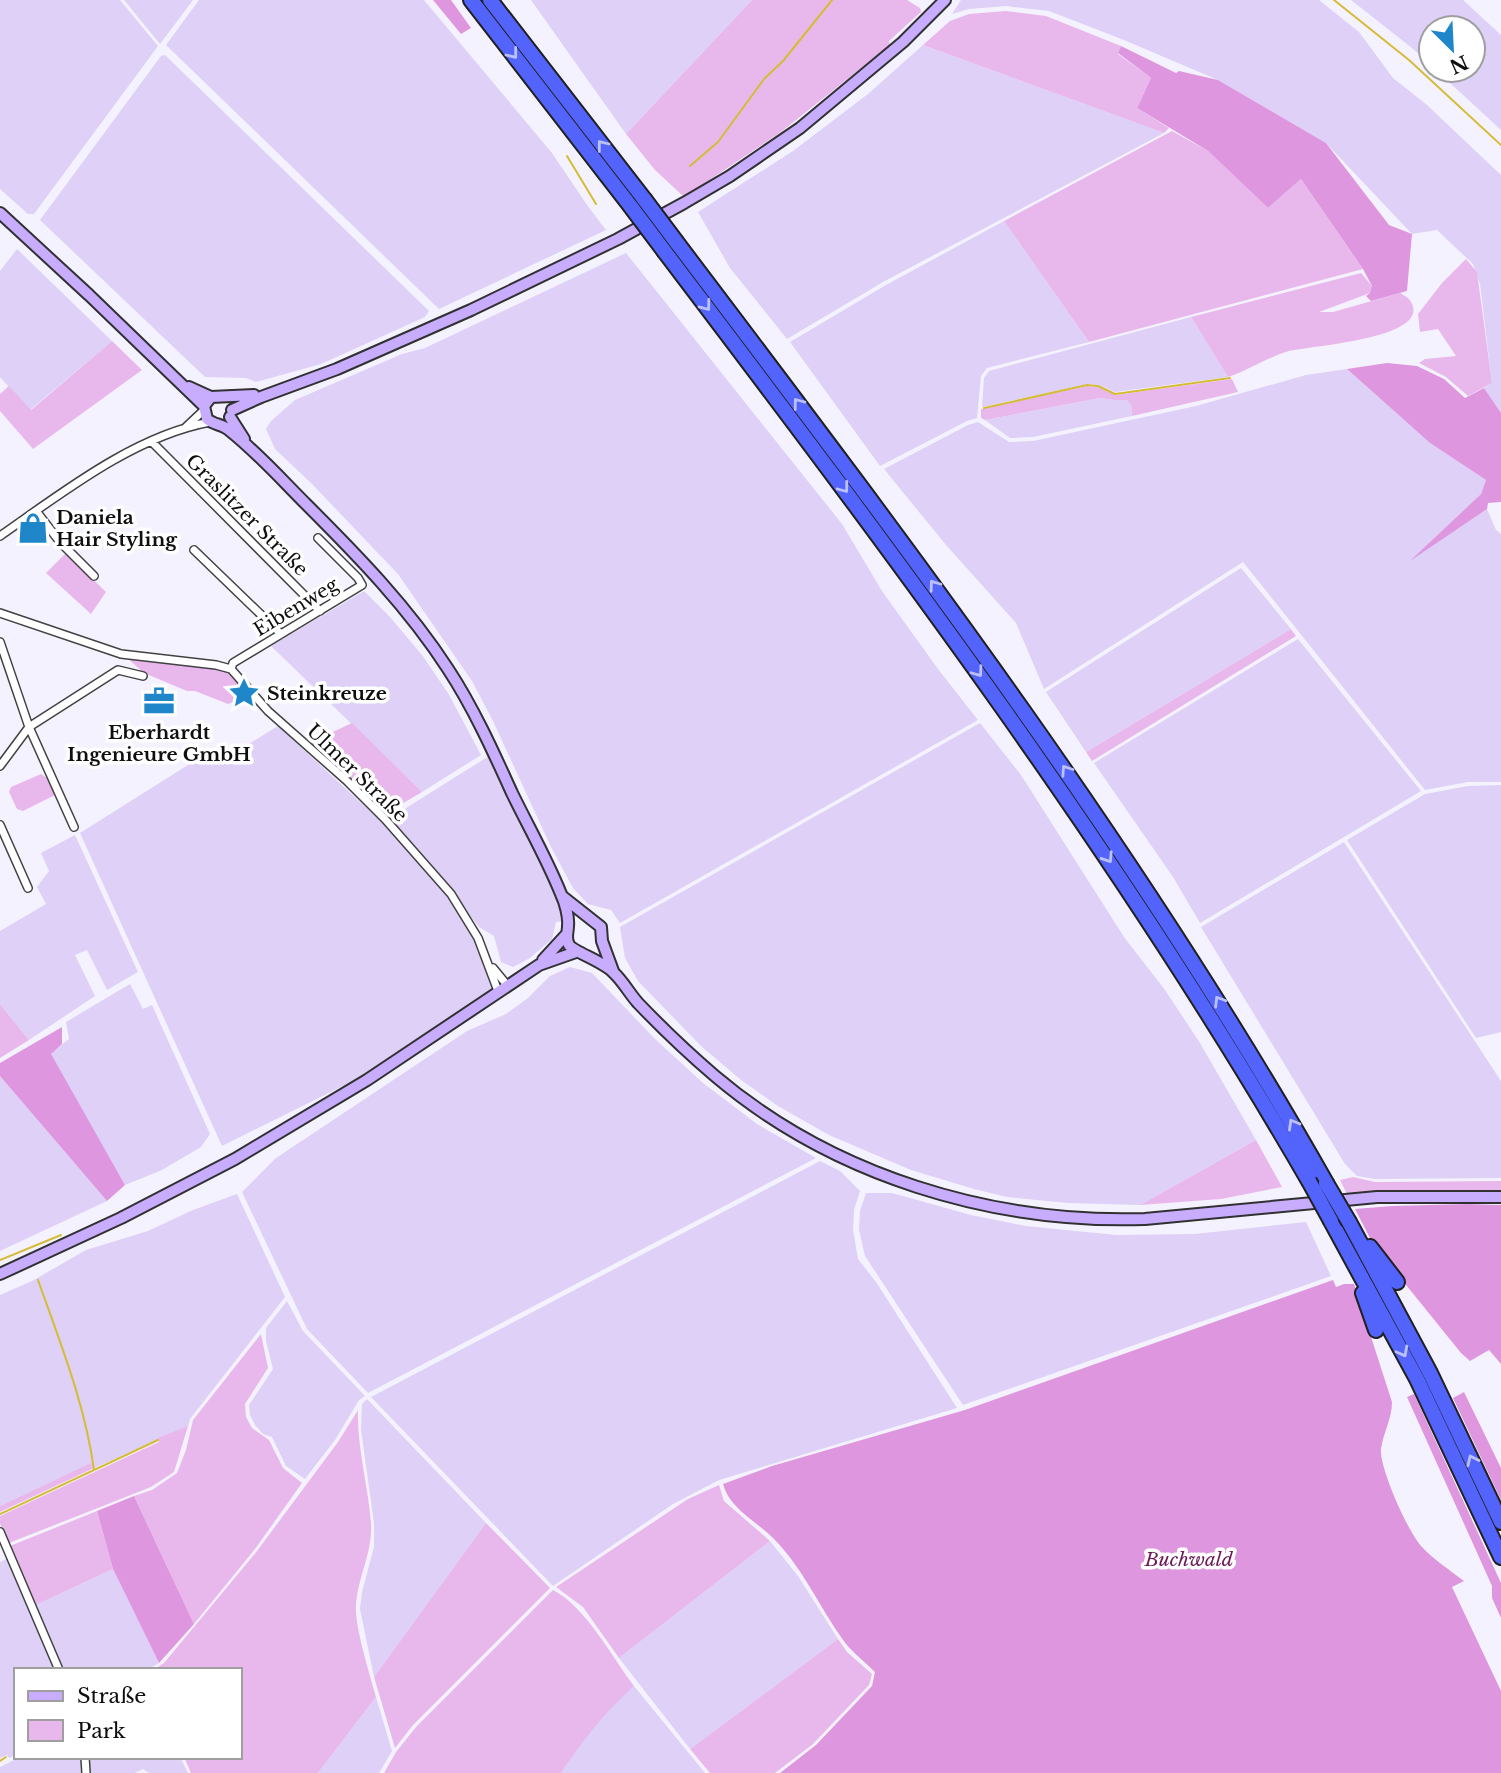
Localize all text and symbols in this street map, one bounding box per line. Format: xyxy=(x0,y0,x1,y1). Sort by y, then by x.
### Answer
north arrow xyxy=(1417,14,1487,84)
one-way arrow xyxy=(504,46,517,59)
text: N xyxy=(1446,50,1472,78)
one-way arrow xyxy=(597,140,610,153)
one-way arrow xyxy=(698,299,711,311)
one-way arrow xyxy=(793,398,806,410)
street label: Graslitzer Straße xyxy=(181,449,313,581)
one-way arrow xyxy=(835,480,848,492)
place label: Daniela Hair Styling xyxy=(56,506,178,551)
shop icon: Daniela Hair Styling xyxy=(16,511,50,545)
street label: Eibenweg xyxy=(250,573,343,641)
one-way arrow xyxy=(929,580,942,593)
one-way arrow xyxy=(970,664,982,677)
place icon: Steinkreuze xyxy=(227,676,261,710)
place label: Steinkreuze xyxy=(267,682,387,705)
office icon: Eberhardt Ingenieure GmbH xyxy=(142,684,176,718)
street label: Ulmer Straße xyxy=(302,719,412,827)
place label: Eberhardt Ingenieure GmbH xyxy=(67,721,251,766)
one-way arrow xyxy=(1062,765,1074,778)
one-way arrow xyxy=(1100,850,1113,863)
one-way arrow xyxy=(1214,995,1227,1008)
one-way arrow xyxy=(1288,1119,1301,1131)
one-way arrow xyxy=(1394,1345,1408,1358)
one-way arrow xyxy=(1466,1455,1480,1467)
park label: Buchwald xyxy=(1144,1548,1234,1571)
legend xyxy=(14,1668,242,1759)
text: Straße xyxy=(77,1683,146,1709)
text: Park xyxy=(77,1718,126,1744)

